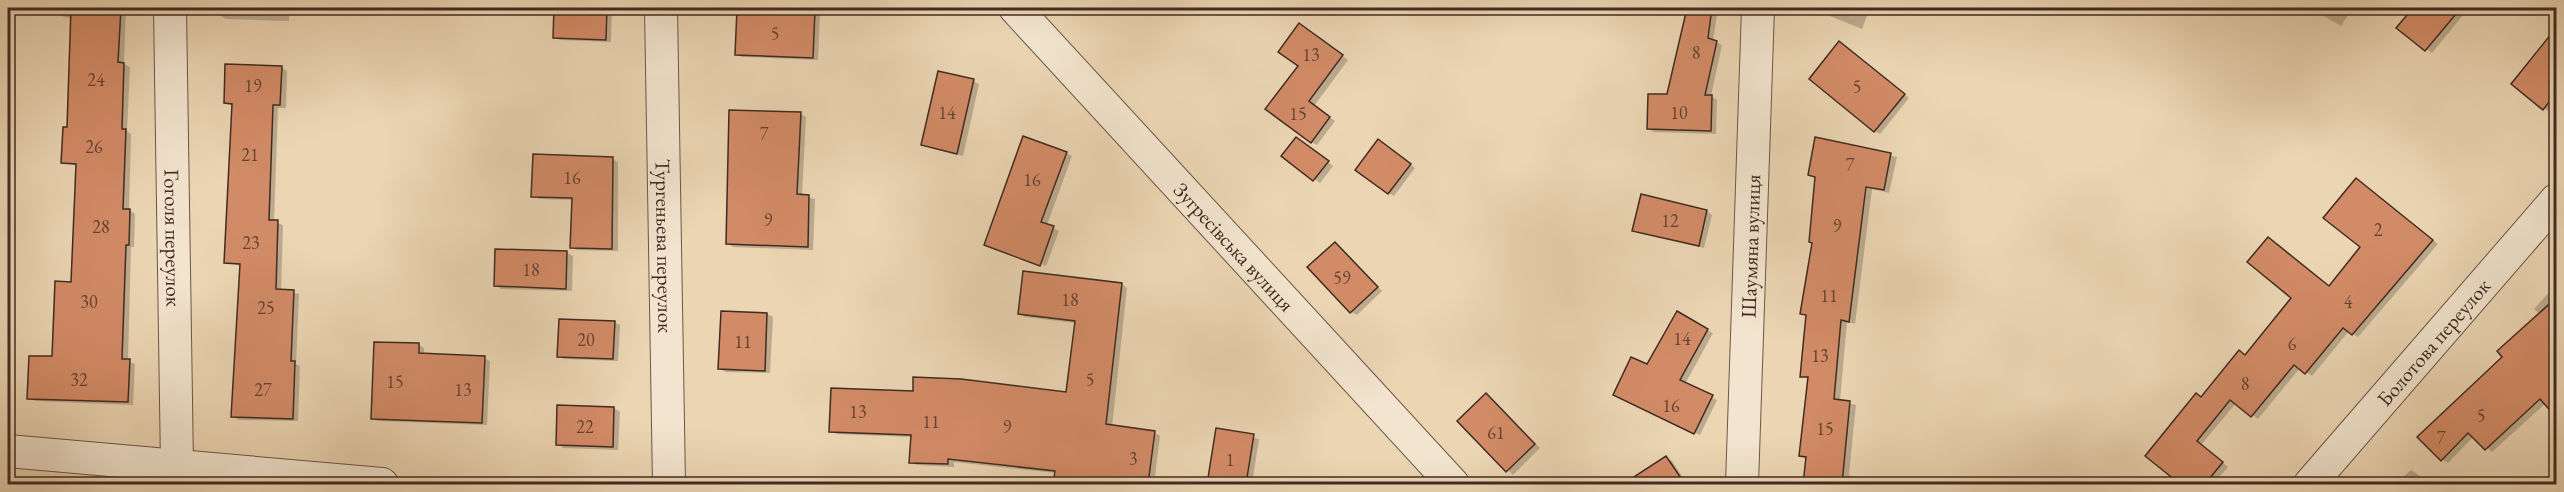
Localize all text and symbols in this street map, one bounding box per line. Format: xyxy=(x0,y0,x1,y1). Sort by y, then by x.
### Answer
house number: 5 xyxy=(771,22,779,45)
house number: 8 xyxy=(1692,41,1700,64)
house number: 13 xyxy=(1302,43,1320,66)
house number: 24 xyxy=(87,68,105,91)
house number: 19 xyxy=(244,74,262,97)
house number: 5 xyxy=(1853,75,1861,98)
house number: 14 xyxy=(938,101,956,124)
house number: 10 xyxy=(1670,101,1688,124)
house number: 15 xyxy=(1289,102,1307,125)
house number: 7 xyxy=(760,122,769,145)
house number: 26 xyxy=(85,135,103,158)
house number: 21 xyxy=(241,143,259,166)
house number: 7 xyxy=(1846,153,1855,176)
street label: Тургеньева переулок xyxy=(650,159,680,333)
house number: 16 xyxy=(563,166,581,189)
house number: 16 xyxy=(1023,168,1041,191)
street label: Гоголя переулок xyxy=(159,169,188,307)
street label: Шаумяна вулиця xyxy=(1734,174,1766,318)
street label: Зугресівська вулиця xyxy=(1168,176,1301,317)
house number: 9 xyxy=(764,208,773,231)
house number: 12 xyxy=(1661,209,1679,232)
house number: 9 xyxy=(1833,214,1842,237)
house number: 28 xyxy=(92,215,110,238)
house number: 2 xyxy=(2374,218,2383,241)
house number: 23 xyxy=(242,231,260,254)
house number: 18 xyxy=(522,258,540,281)
house number: 59 xyxy=(1333,266,1351,289)
street label: Болотова переулок xyxy=(2370,272,2496,411)
house number: 11 xyxy=(1820,284,1838,307)
house number: 18 xyxy=(1061,288,1079,311)
house number: 30 xyxy=(80,290,98,313)
house number: 4 xyxy=(2344,290,2353,313)
house number: 25 xyxy=(257,296,275,319)
house number: 14 xyxy=(1673,327,1691,350)
house number: 20 xyxy=(577,328,595,351)
house number: 11 xyxy=(734,330,752,353)
house number: 6 xyxy=(2288,332,2297,355)
house number: 13 xyxy=(1811,344,1829,367)
house number: 32 xyxy=(70,368,88,391)
house number: 5 xyxy=(1086,368,1094,391)
house number: 15 xyxy=(386,370,404,393)
house number: 8 xyxy=(2241,372,2249,395)
house number: 27 xyxy=(254,378,272,401)
house number: 13 xyxy=(454,378,472,401)
house number: 16 xyxy=(1662,394,1680,417)
house number: 13 xyxy=(849,400,867,423)
house number: 5 xyxy=(2477,404,2485,427)
house number: 11 xyxy=(922,410,940,433)
house number: 22 xyxy=(576,415,594,438)
house number: 9 xyxy=(1003,415,1012,438)
house number: 15 xyxy=(1816,417,1834,440)
house number: 61 xyxy=(1487,421,1505,444)
house number: 7 xyxy=(2437,426,2446,449)
house number: 3 xyxy=(1129,447,1137,470)
house number: 1 xyxy=(1226,448,1234,471)

